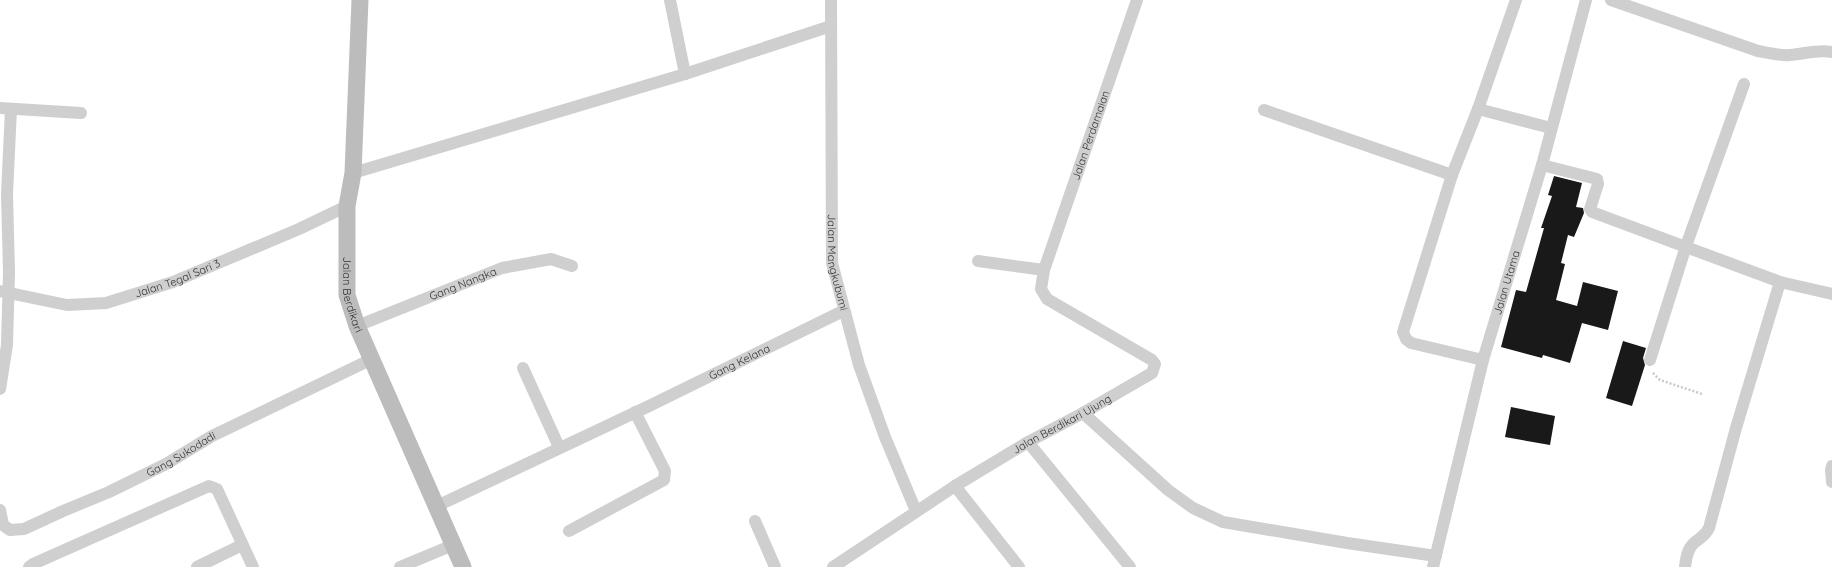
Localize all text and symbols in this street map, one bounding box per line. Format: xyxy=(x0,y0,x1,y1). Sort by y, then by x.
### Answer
street label: Jalan Perdamaian xyxy=(1069,89,1112,182)
street label: Jalan Mangkubumi xyxy=(825,214,851,312)
street label: Jalan Utama xyxy=(1490,249,1523,316)
street label: Jalan Tegal Sari 3 xyxy=(133,256,222,301)
street label: Jalan Berdikari xyxy=(340,257,366,335)
street label: Gang Nangka xyxy=(427,264,498,303)
street label: Gang Kelana xyxy=(706,341,772,383)
street label: Jalan Berdikari Ujung xyxy=(1010,391,1114,457)
street label: Gang Sukodadi xyxy=(144,428,218,480)

